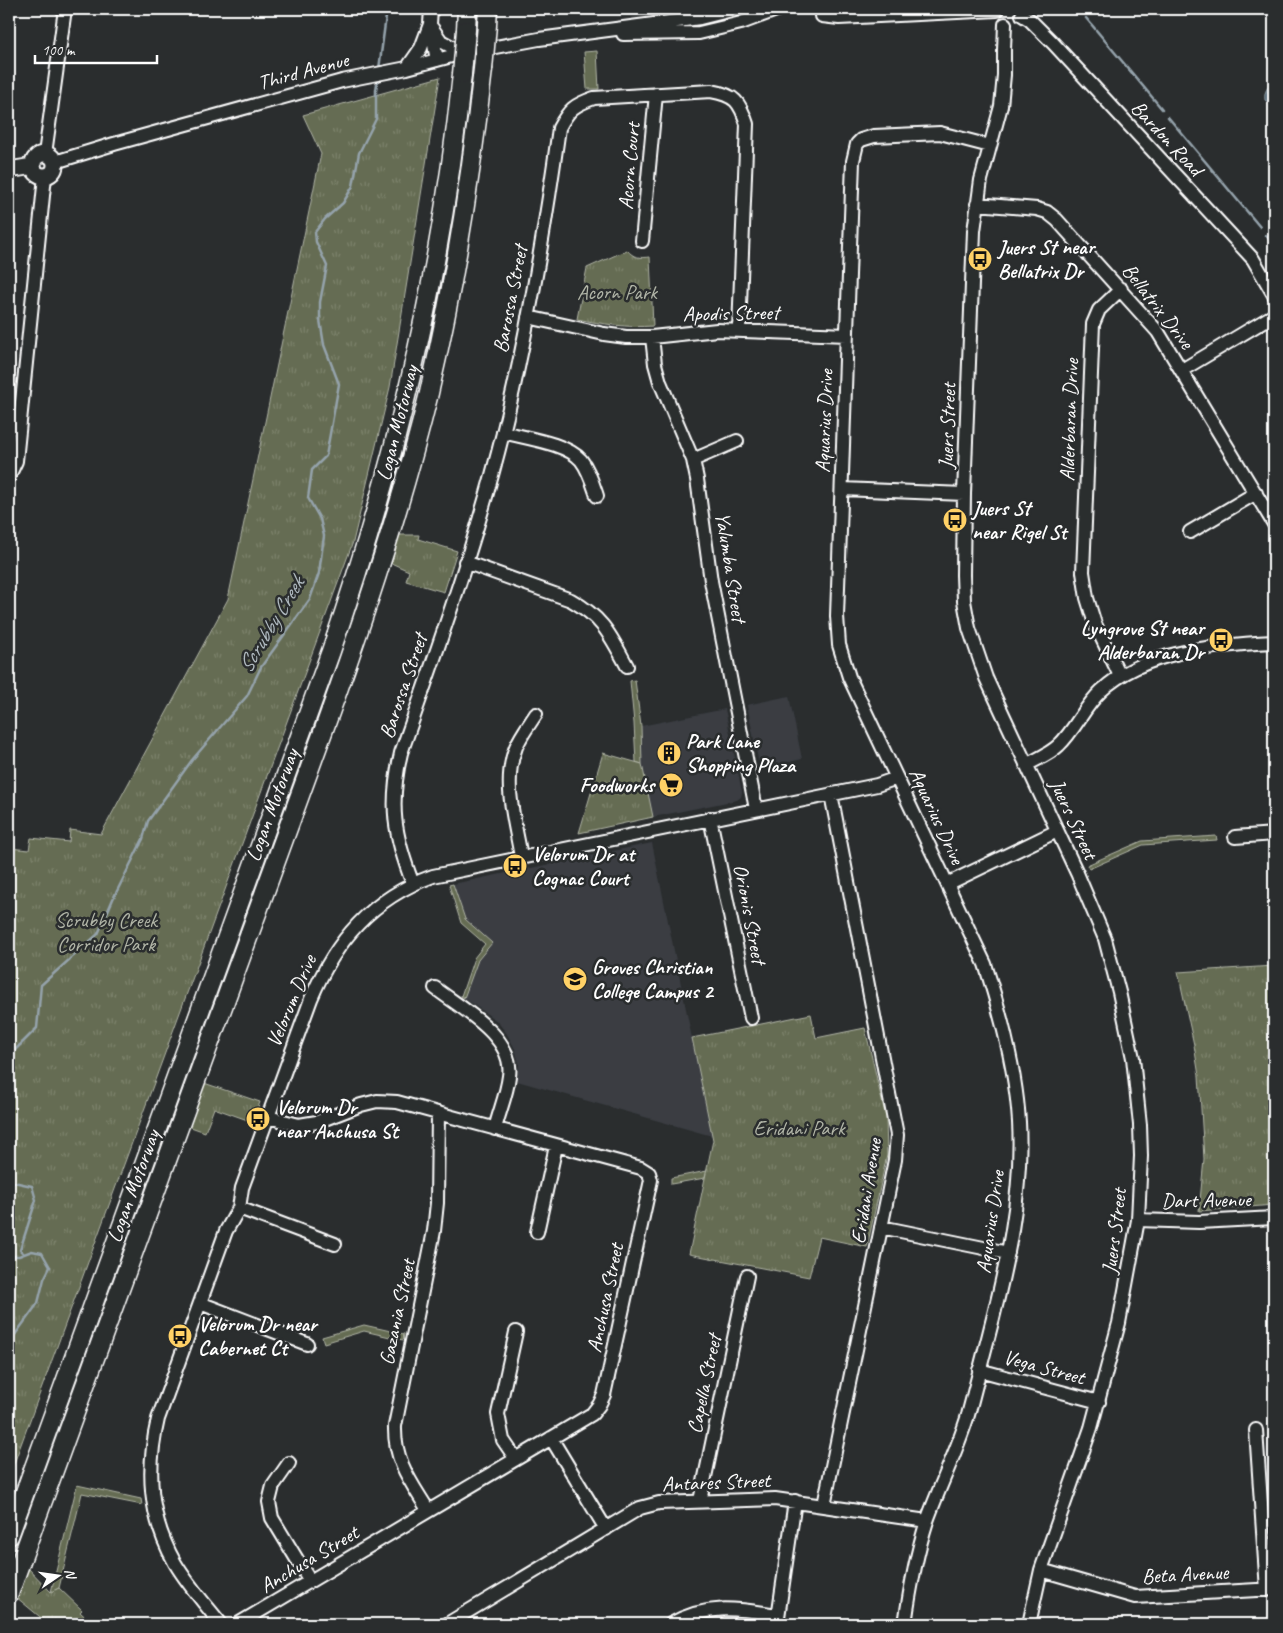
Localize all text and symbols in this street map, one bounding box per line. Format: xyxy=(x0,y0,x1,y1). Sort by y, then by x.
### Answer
scale bar xyxy=(35,32,158,64)
text: 100 m xyxy=(42,41,76,60)
street label: Third Avenue xyxy=(255,46,353,96)
street label: Bardon Road xyxy=(1126,95,1211,184)
street label: Acorn Court xyxy=(612,119,646,211)
place label: Juers St near Bellatrix Dr xyxy=(996,234,1097,284)
street label: Barossa Street xyxy=(487,240,534,355)
bus stop icon: Juers St near Bellatrix Dr xyxy=(967,246,993,272)
street label: Bellatrix Drive xyxy=(1116,258,1200,355)
park label: Acorn Park xyxy=(577,279,658,305)
street label: Apodis Street xyxy=(683,299,782,327)
street label: Alderbaran Drive xyxy=(1054,357,1084,482)
street label: Logan Motorway xyxy=(370,361,424,483)
street label: Aquarius Drive xyxy=(809,368,839,473)
street label: Juers Street xyxy=(932,381,962,470)
place label: Juers St near Rigel St xyxy=(970,495,1070,545)
bus stop icon: Juers St near Rigel St xyxy=(942,507,968,533)
street label: Yalumba Street xyxy=(709,510,753,627)
water label: Scrubby Creek xyxy=(232,569,313,678)
place label: Lyngrove St near Alderbaran Dr xyxy=(1081,615,1206,665)
street label: Barossa Street xyxy=(373,627,434,742)
bus stop icon: Lyngrove St near Alderbaran Dr xyxy=(1208,627,1234,653)
place label: Park Lane Shopping Plaza xyxy=(686,728,797,778)
building icon: Park Lane Shopping Plaza xyxy=(656,740,682,766)
street label: Logan Motorway xyxy=(240,744,305,865)
street label: Aquarius Drive xyxy=(903,764,971,869)
place label: Foodworks xyxy=(580,772,657,798)
supermarket icon: Foodworks xyxy=(658,772,684,798)
street label: Juers Street xyxy=(1044,774,1105,865)
place label: Velorum Dr at Cognac Court xyxy=(532,841,637,891)
bus stop icon: Velorum Dr at Cognac Court xyxy=(502,853,528,879)
street label: Orionis Street xyxy=(728,862,773,969)
park label: Scrubby Creek Corridor Park xyxy=(55,907,159,957)
street label: Velorum Drive xyxy=(260,950,322,1051)
place label: Groves Christian College Campus 2 xyxy=(592,954,715,1004)
school or university icon: Groves Christian College Campus 2 xyxy=(562,966,588,992)
place label: Velorum Dr near Anchusa St xyxy=(276,1094,400,1144)
bus stop icon: Velorum Dr near Anchusa St xyxy=(245,1106,271,1132)
park label: Eridani Park xyxy=(753,1115,846,1141)
street label: Logan Motorway xyxy=(101,1125,166,1246)
street label: Eridani Avenue xyxy=(845,1135,887,1245)
street label: Aquarius Drive xyxy=(970,1168,1010,1275)
street label: Juers Street xyxy=(1096,1185,1132,1276)
street label: Dart Avenue xyxy=(1161,1186,1253,1214)
street label: Anchusa Street xyxy=(581,1239,630,1355)
street label: Gazania Street xyxy=(373,1255,421,1367)
place label: Velorum Dr near Cabernet Ct xyxy=(198,1311,319,1361)
bus stop icon: Velorum Dr near Cabernet Ct xyxy=(167,1323,193,1349)
street label: Capella Street xyxy=(681,1329,728,1436)
street label: Vega Street xyxy=(1001,1344,1089,1391)
street label: Antares Street xyxy=(662,1467,772,1497)
street label: Anchusa Street xyxy=(255,1518,365,1599)
north arrow xyxy=(32,1550,82,1600)
street label: Beta Avenue xyxy=(1141,1559,1230,1589)
text: N xyxy=(61,1567,80,1582)

